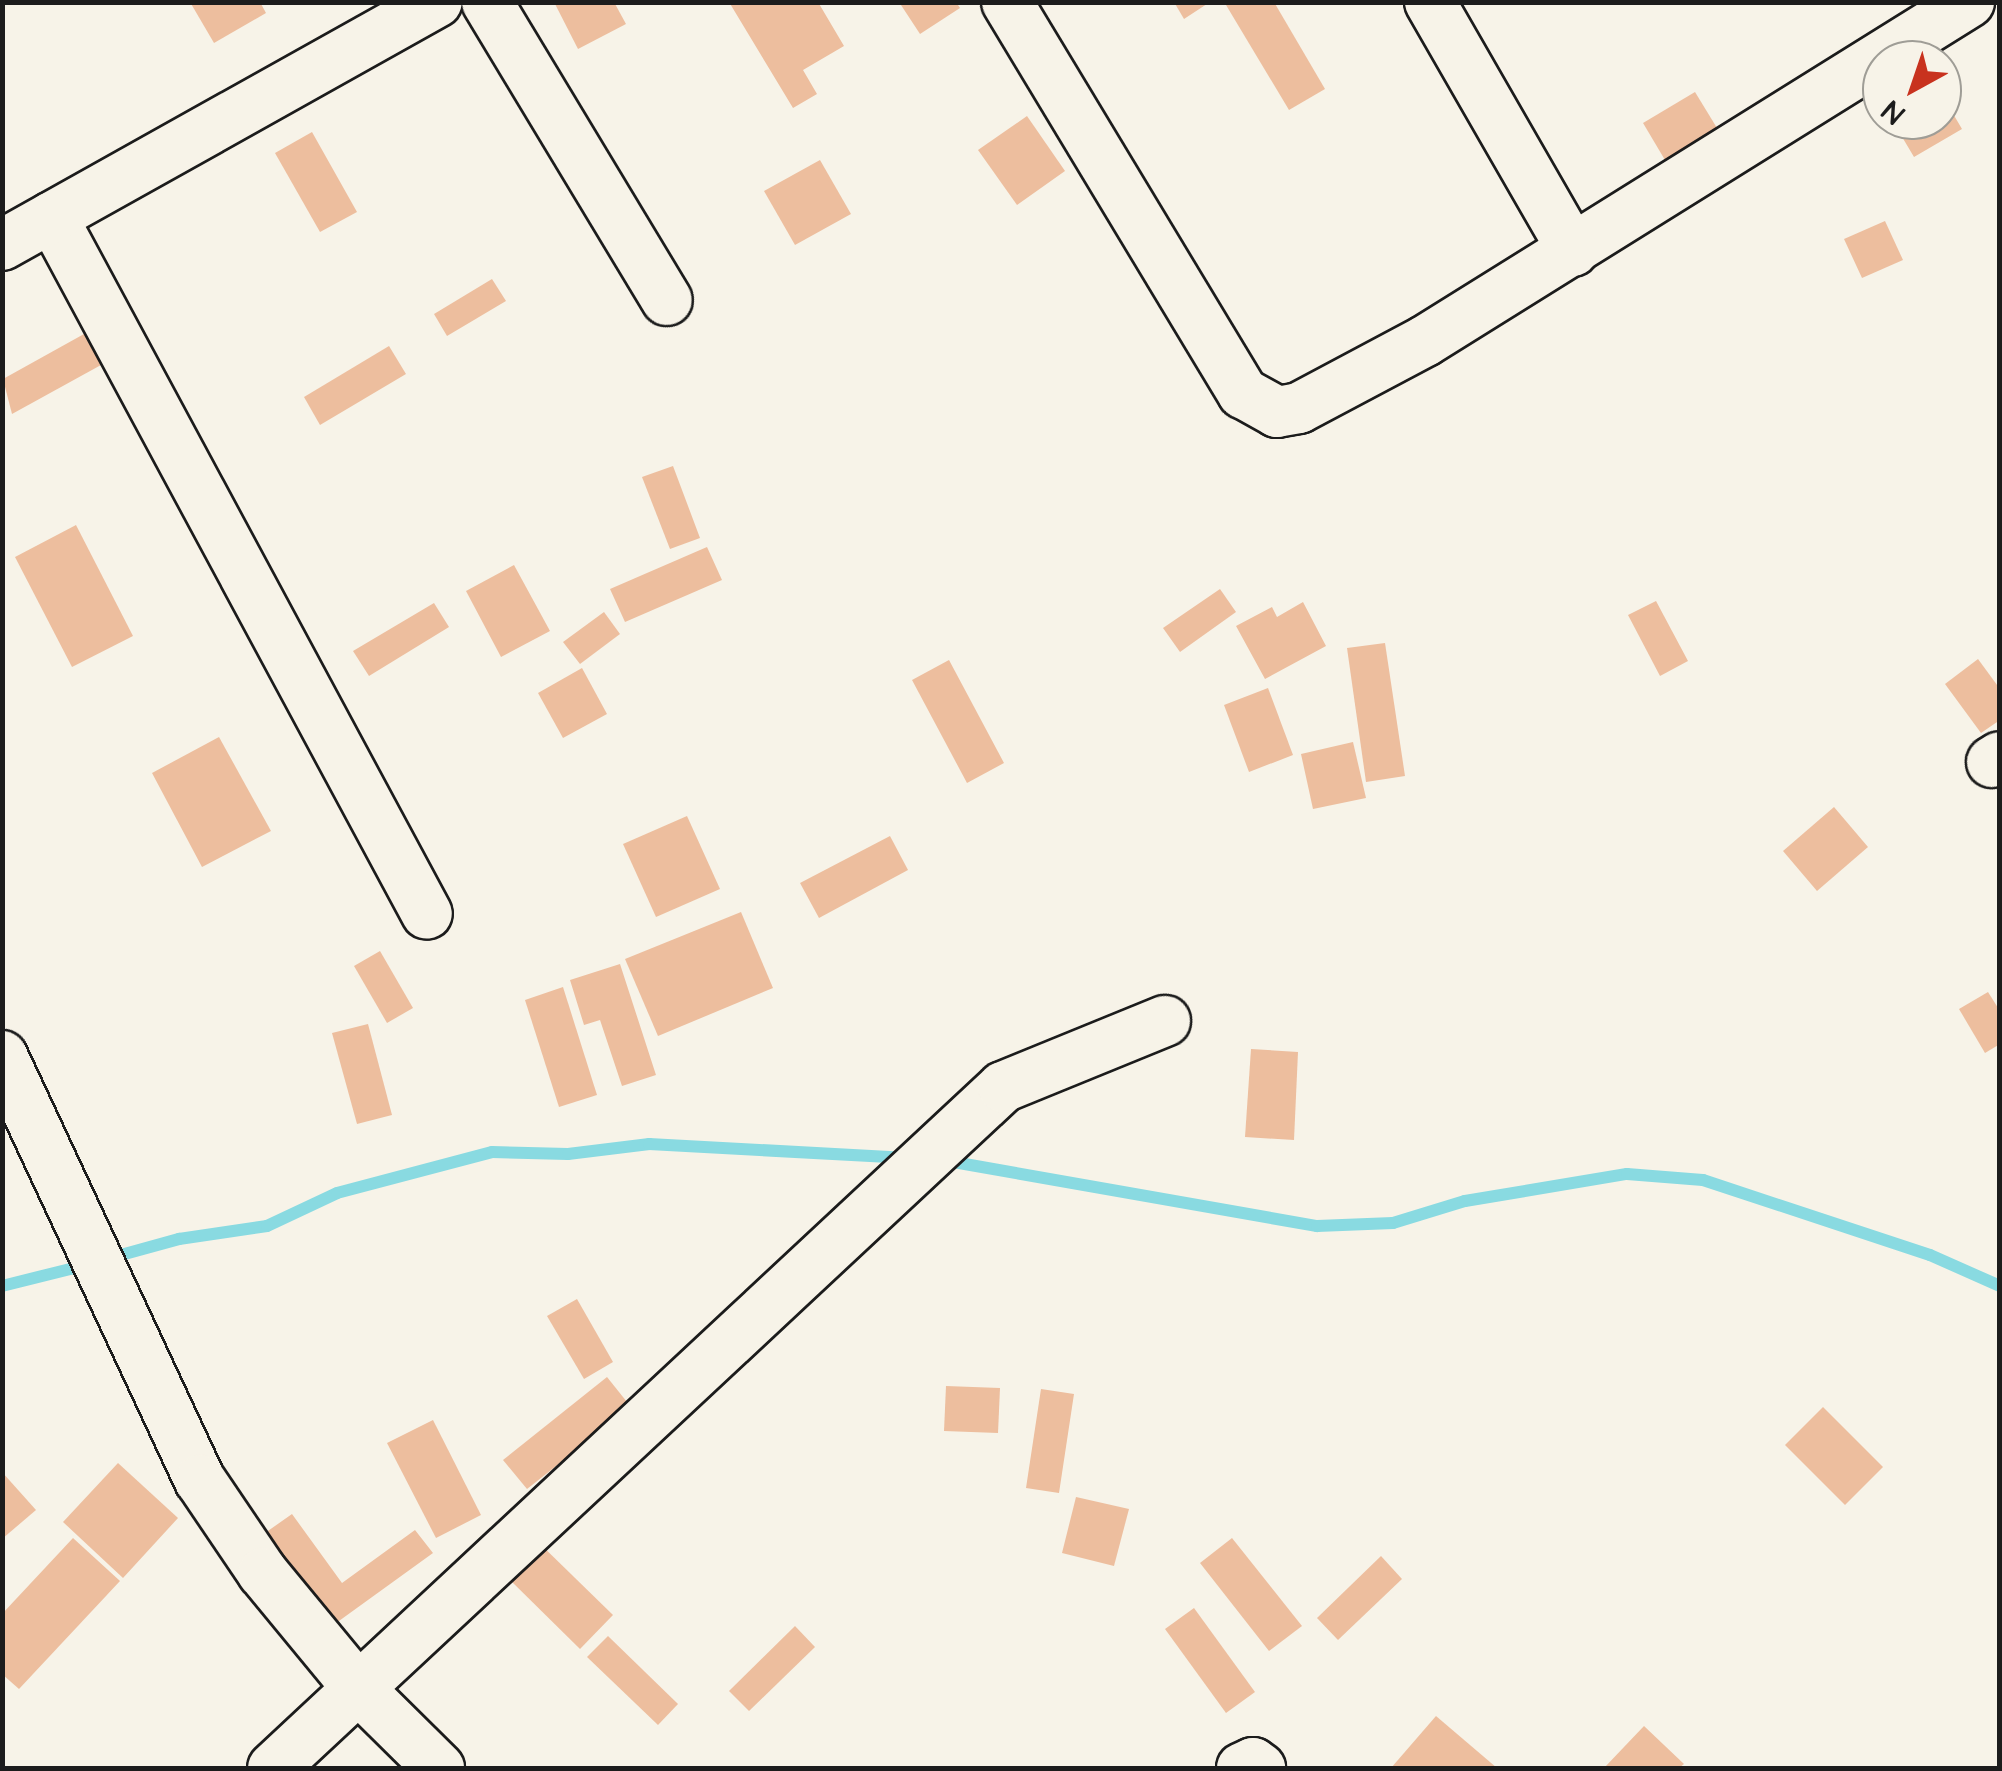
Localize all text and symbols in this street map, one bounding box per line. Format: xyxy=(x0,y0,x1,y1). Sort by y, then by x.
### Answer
north arrow xyxy=(1862,40,1962,140)
text: N xyxy=(1874,91,1913,132)

